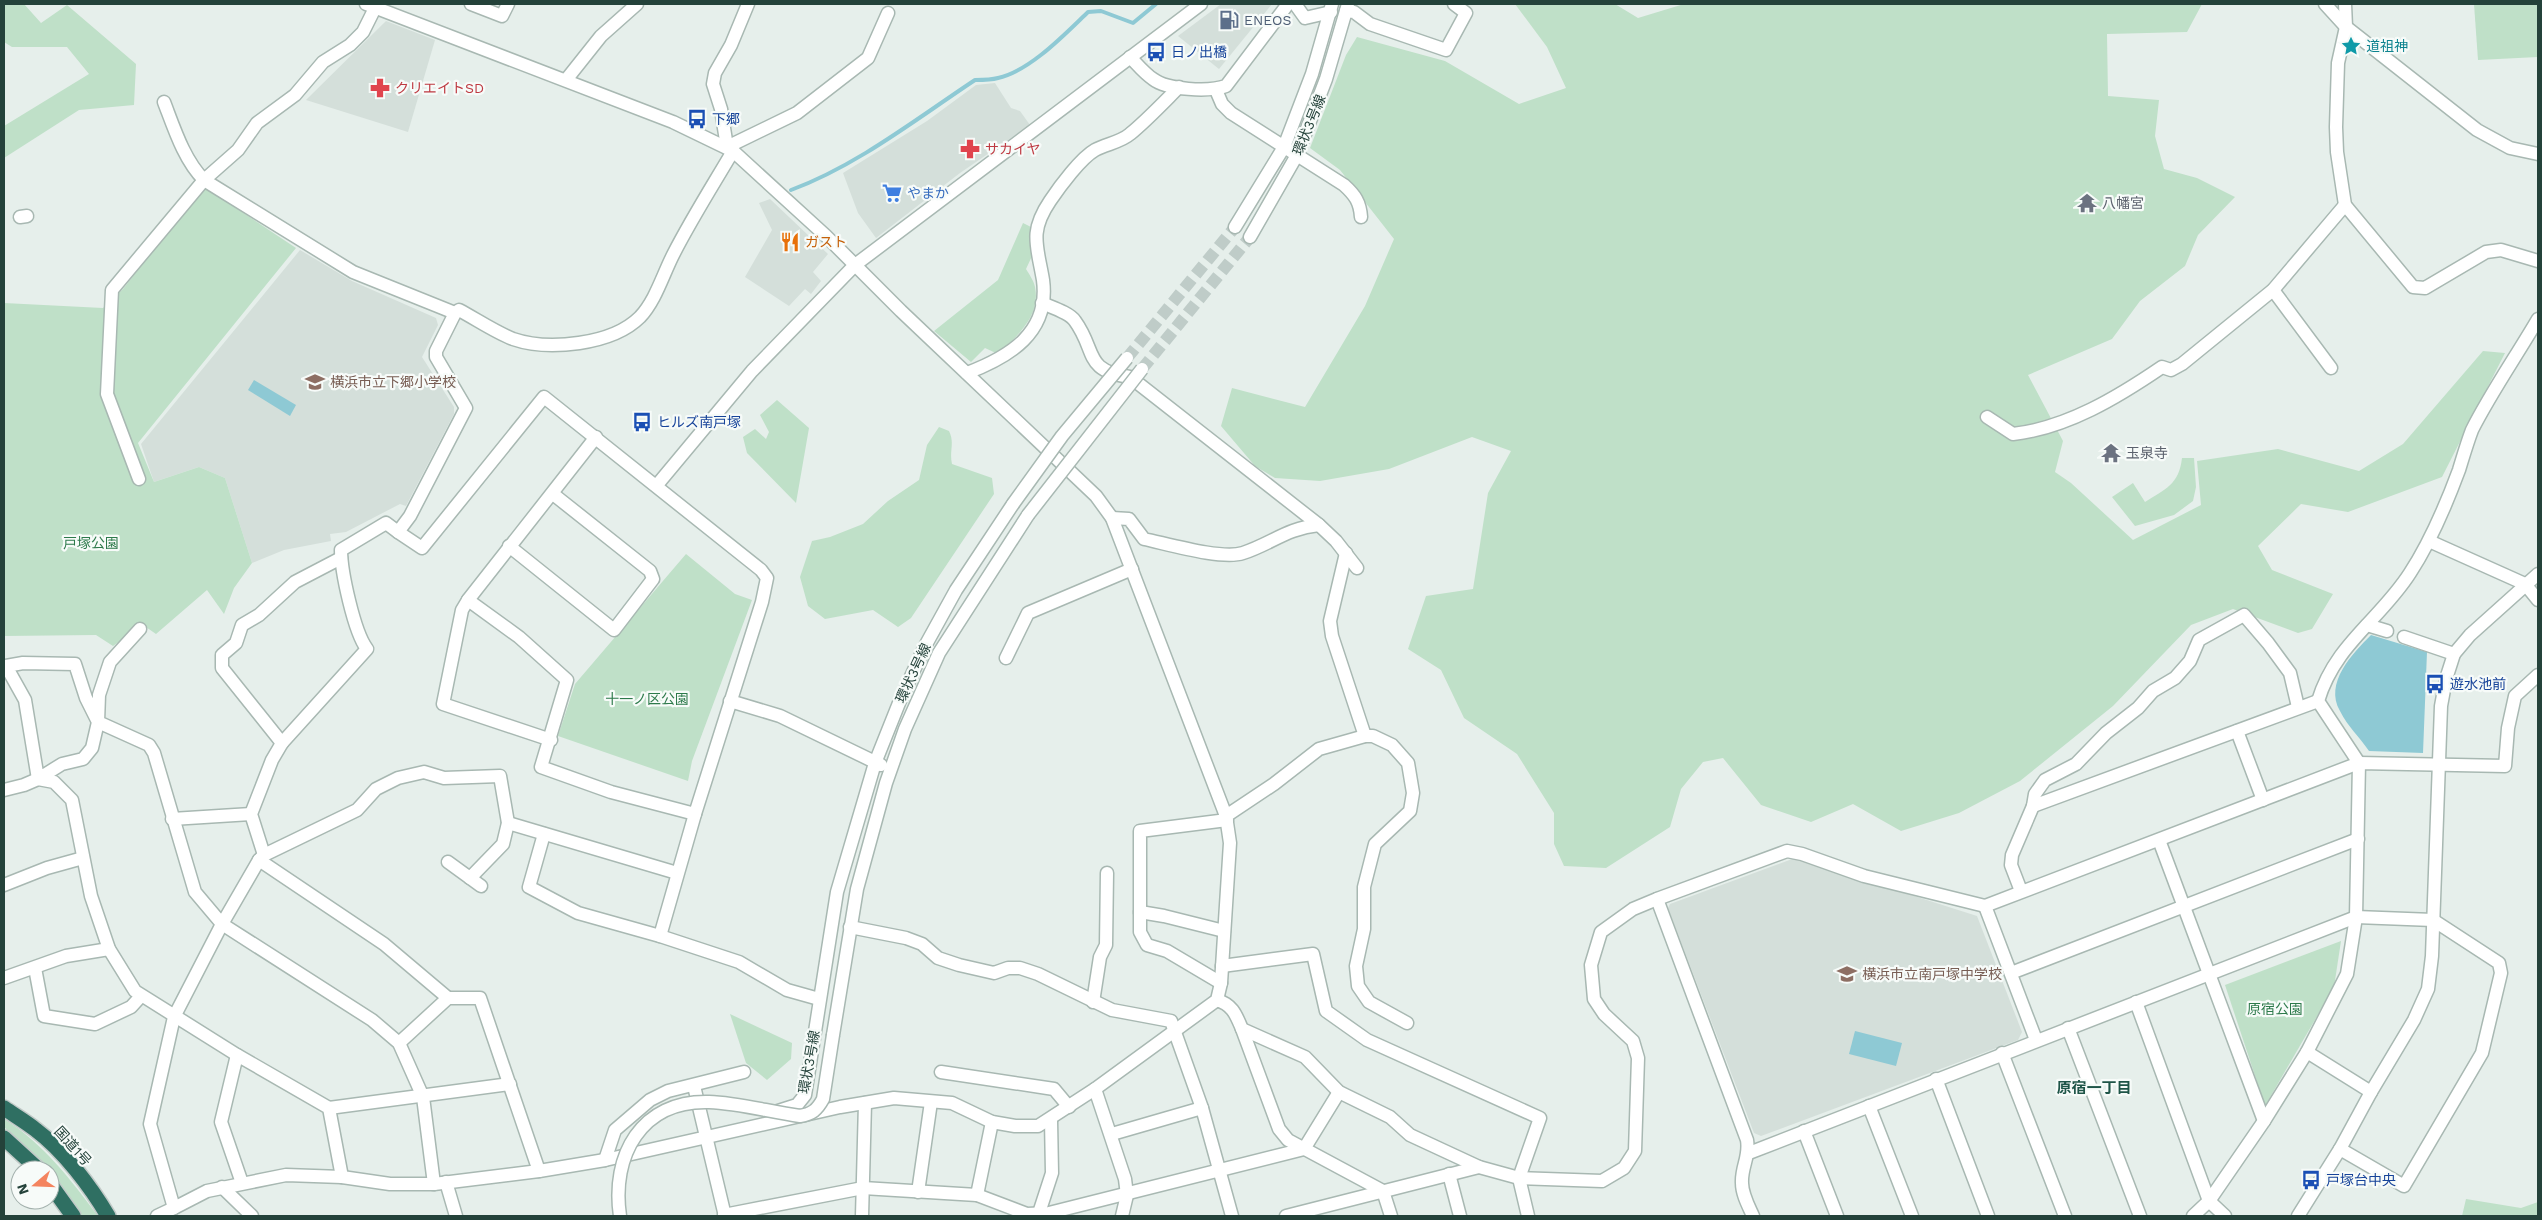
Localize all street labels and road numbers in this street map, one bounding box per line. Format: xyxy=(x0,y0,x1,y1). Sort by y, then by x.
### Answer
street label: 環状3号線 xyxy=(1290,92,1328,158)
street label: 環状3号線 xyxy=(892,641,934,705)
street label: 環状3号線 xyxy=(796,1029,822,1095)
street label: 国道1号 xyxy=(51,1123,95,1169)

